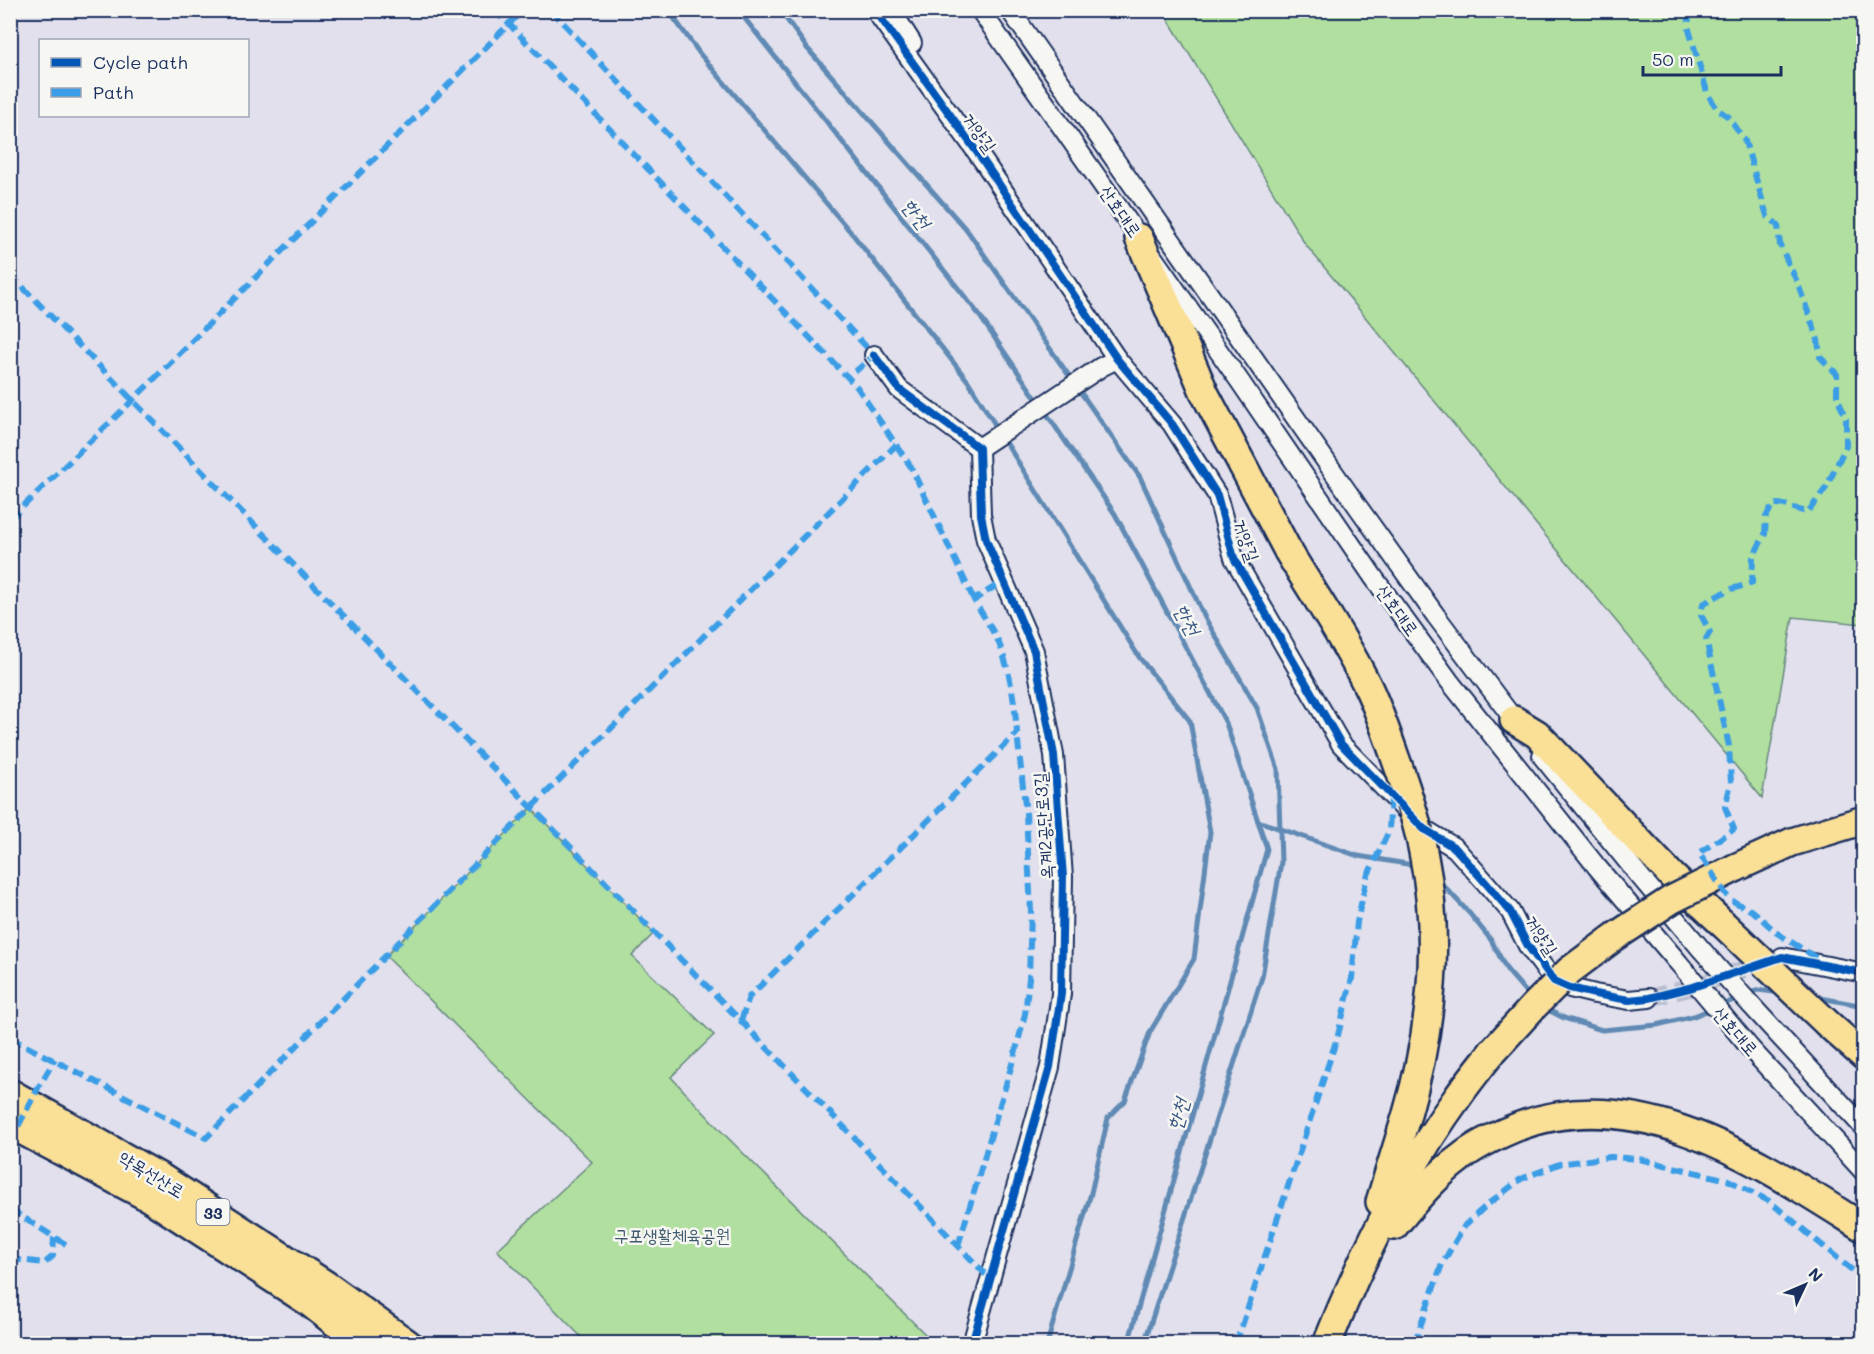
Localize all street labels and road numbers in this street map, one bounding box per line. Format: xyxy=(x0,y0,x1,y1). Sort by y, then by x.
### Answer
street label: 거양길 xyxy=(958,107,1003,157)
street label: 산호대로 xyxy=(1095,180,1147,242)
street label: 거양길 xyxy=(1229,516,1266,565)
street label: 산호대로 xyxy=(1371,580,1425,640)
street label: 옥계2공단로3길 xyxy=(1027,771,1059,880)
street label: 거양길 xyxy=(1520,910,1564,960)
street label: 산호대로 xyxy=(1708,1001,1764,1061)
street label: 약목선산로 xyxy=(115,1145,189,1203)
road number: 33 xyxy=(196,1199,230,1225)

